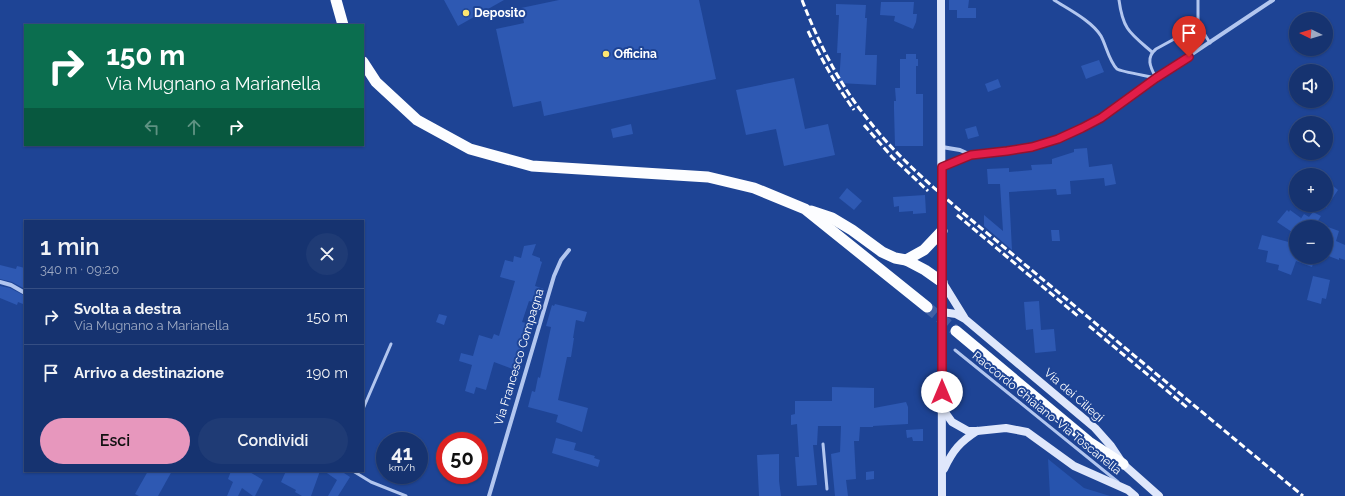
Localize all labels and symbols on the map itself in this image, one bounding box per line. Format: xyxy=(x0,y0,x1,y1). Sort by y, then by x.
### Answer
place label: Deposito xyxy=(474,6,525,20)
marker: Deposito xyxy=(461,8,471,18)
north arrow xyxy=(1289,12,1333,56)
pin xyxy=(1172,16,1206,57)
place label: Officina xyxy=(614,47,657,61)
marker: Officina xyxy=(601,49,611,59)
street label: Via Francesco Compagna xyxy=(492,287,546,427)
street label: Raccordo Chiaiano-Via Toscanella xyxy=(970,349,1124,477)
street label: Via dei Ciliegi xyxy=(1041,365,1107,425)
position arrow xyxy=(921,371,963,413)
speed limit sign: 50 xyxy=(436,432,488,484)

